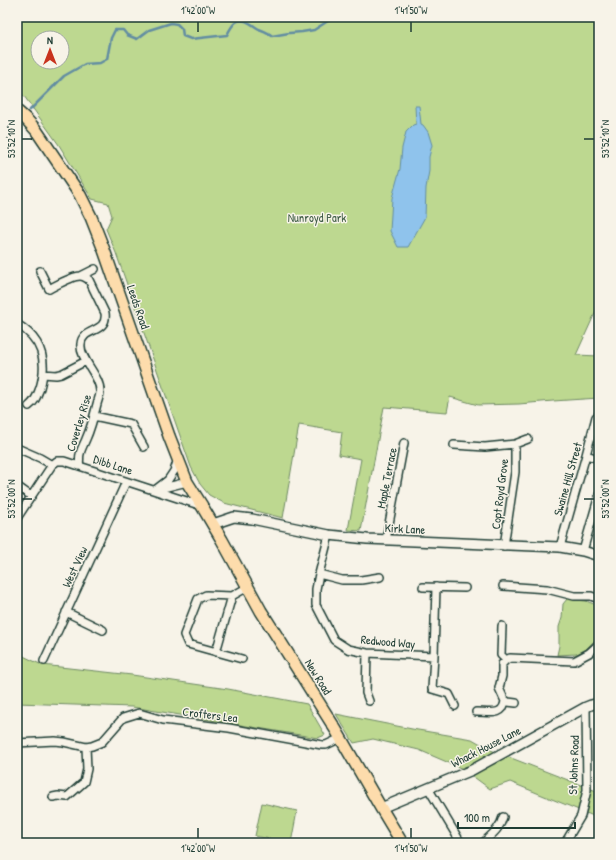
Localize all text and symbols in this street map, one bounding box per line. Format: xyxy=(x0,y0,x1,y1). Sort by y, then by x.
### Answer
text: 1°42'00"W xyxy=(181,4,216,17)
text: 1°41'50"W xyxy=(395,4,428,17)
north arrow xyxy=(30,30,70,70)
text: N xyxy=(47,33,53,47)
text: 53°52'10"N xyxy=(5,120,18,158)
text: 53°52'10"N xyxy=(599,120,612,158)
park label: Nunroyd Park xyxy=(288,209,346,226)
street label: Leeds Road xyxy=(123,282,154,332)
street label: Coverley Rise xyxy=(62,392,95,454)
street label: Swaine Hill Street xyxy=(549,439,586,518)
street label: Maple Terrace xyxy=(372,446,401,510)
street label: Dibb Lane xyxy=(91,450,135,479)
street label: Copt Royd Grove xyxy=(487,457,512,530)
text: 53°52'00"N xyxy=(5,480,18,518)
text: 53°52'00"N xyxy=(599,480,612,518)
street label: Kirk Lane xyxy=(384,519,426,538)
street label: West View xyxy=(58,543,92,590)
street label: Redwood Way xyxy=(360,631,416,652)
street label: New Road xyxy=(301,656,336,698)
street label: Crofters Lea xyxy=(182,703,239,726)
street label: Whack House Lane xyxy=(448,722,524,771)
street label: St Johns Road xyxy=(564,735,583,795)
scale bar xyxy=(458,804,575,830)
text: 100 m xyxy=(464,809,490,826)
text: 1°42'00"W xyxy=(181,842,216,855)
text: 1°41'50"W xyxy=(395,842,428,855)

